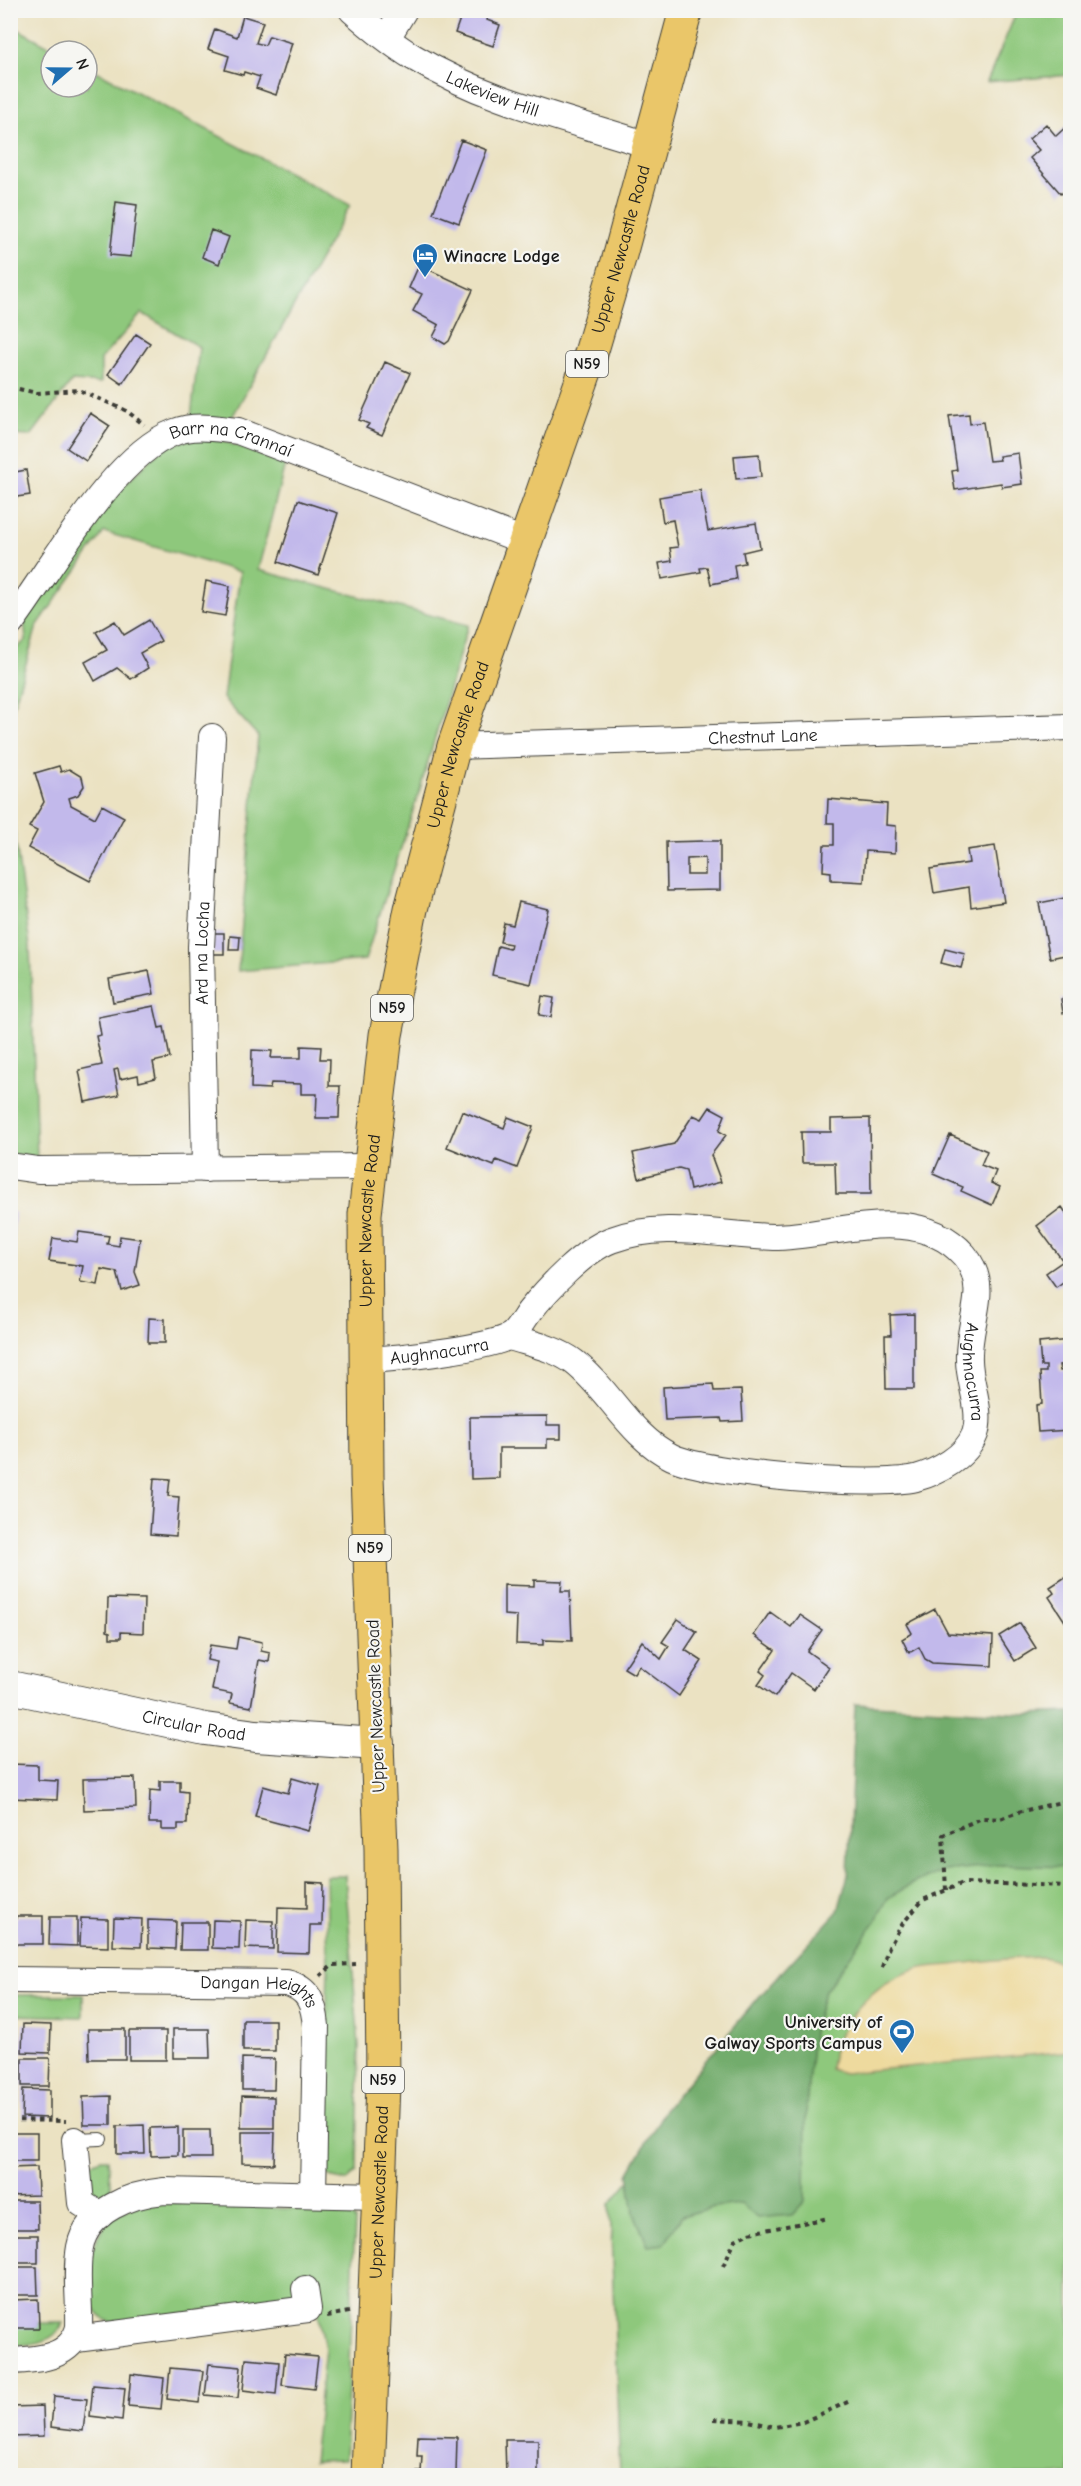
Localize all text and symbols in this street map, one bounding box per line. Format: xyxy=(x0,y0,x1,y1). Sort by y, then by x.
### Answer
north arrow xyxy=(39,39,99,99)
text: N xyxy=(72,56,92,72)
street label: Lakeview Hill xyxy=(443,66,542,121)
street label: Upper Newcastle Road xyxy=(587,163,654,336)
hotel icon: Winacre Lodge xyxy=(410,241,440,279)
place label: Winacre Lodge xyxy=(444,246,560,267)
road number: N59 xyxy=(566,351,608,377)
street label: Barr na Crannaí xyxy=(166,417,296,462)
street label: Upper Newcastle Road xyxy=(422,659,493,831)
street label: Chestnut Lane xyxy=(708,724,818,749)
street label: Ard na Locha xyxy=(191,901,214,1005)
road number: N59 xyxy=(371,995,413,1021)
street label: Upper Newcastle Road xyxy=(354,1133,385,1307)
street label: Aughnacurra xyxy=(958,1321,988,1421)
street label: Aughnacurra xyxy=(389,1333,491,1369)
road number: N59 xyxy=(349,1535,391,1561)
street label: Upper Newcastle Road xyxy=(362,1619,390,1793)
street label: Circular Road xyxy=(140,1705,247,1745)
street label: Dangan Heights xyxy=(200,1972,323,2011)
place label: University of Galway Sports Campus xyxy=(705,2012,883,2054)
sports icon: University of Galway Sports Campus xyxy=(887,2017,917,2055)
road number: N59 xyxy=(362,2067,404,2093)
street label: Upper Newcastle Road xyxy=(365,2105,393,2279)

